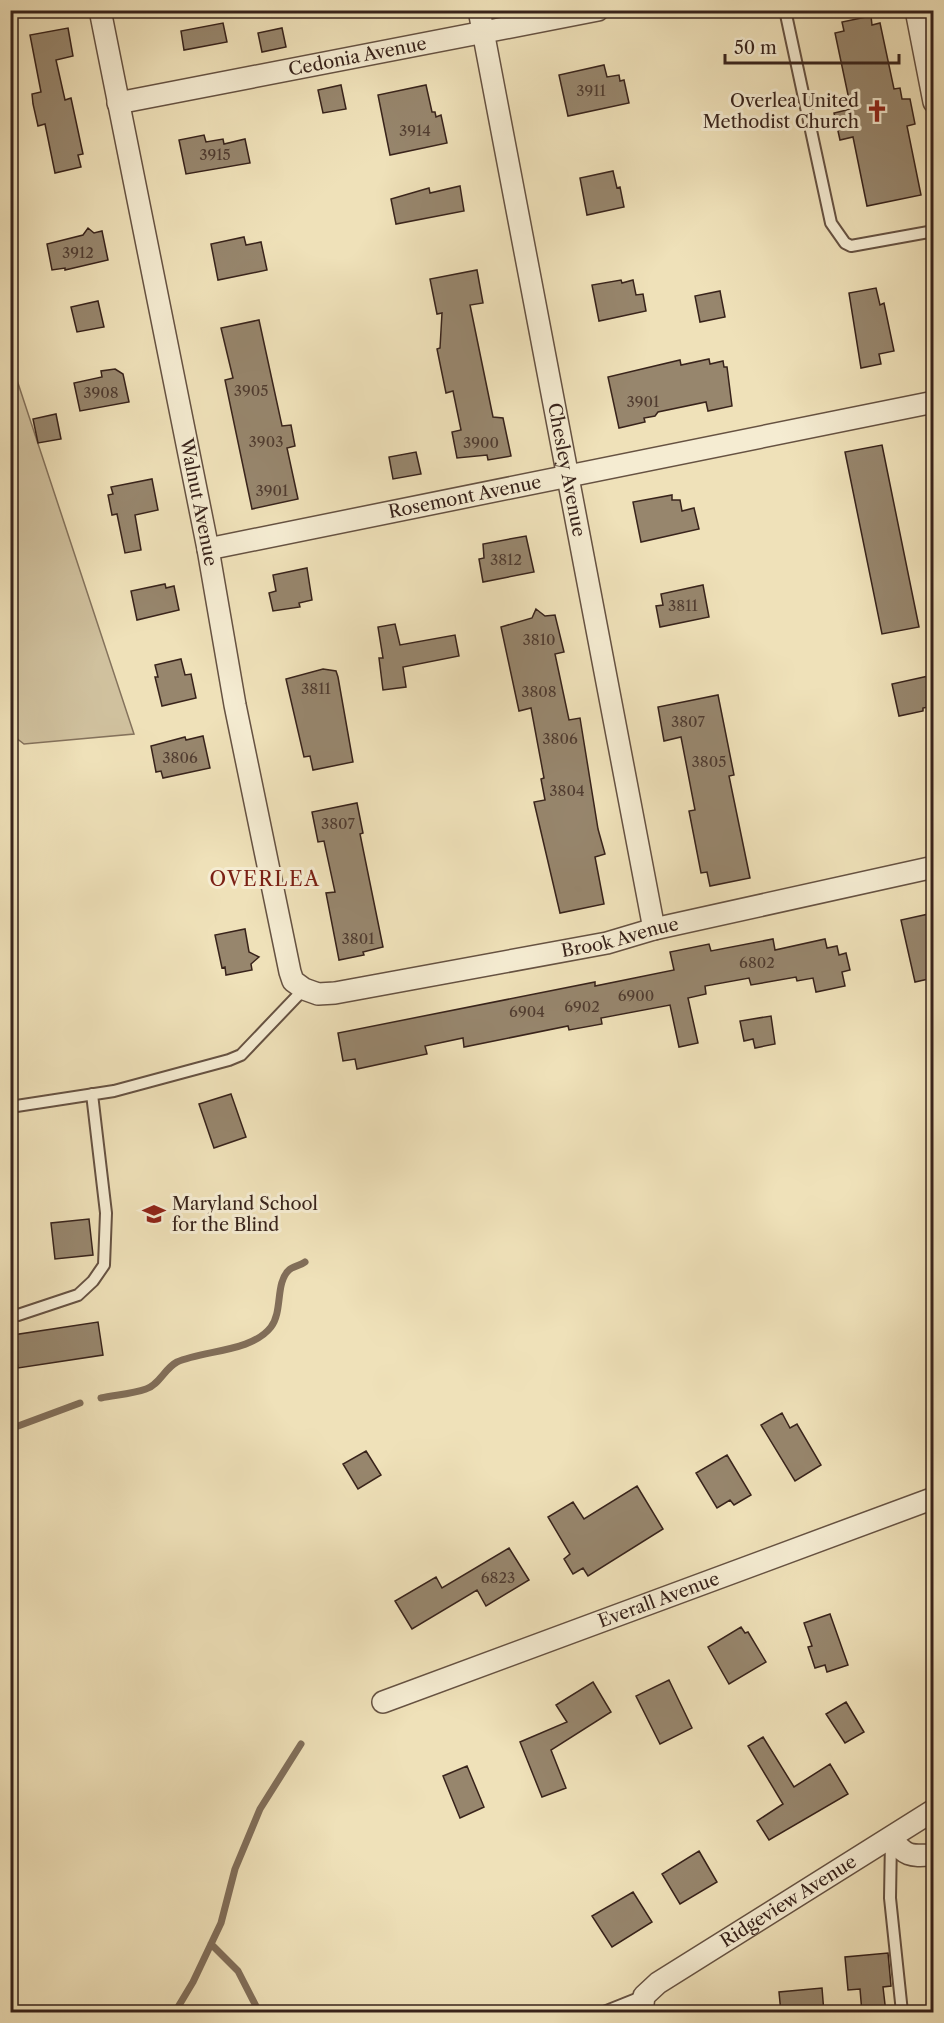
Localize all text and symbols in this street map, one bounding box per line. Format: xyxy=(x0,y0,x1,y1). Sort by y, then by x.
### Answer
scale bar xyxy=(725,27,899,65)
street label: Cedonia Avenue xyxy=(287,32,428,81)
text: 50 m xyxy=(734,37,777,59)
house number: 3911 xyxy=(576,81,607,100)
place label: Overlea United Methodist Church xyxy=(703,90,859,133)
church icon: Overlea United Methodist Church xyxy=(864,98,890,124)
house number: 3914 xyxy=(399,121,431,140)
house number: 3915 xyxy=(199,145,231,164)
house number: 3912 xyxy=(62,243,94,262)
house number: 3905 xyxy=(234,381,268,400)
house number: 3908 xyxy=(83,383,119,402)
house number: 3901 xyxy=(627,392,660,411)
street label: Chesley Avenue xyxy=(543,401,590,538)
house number: 3903 xyxy=(249,432,283,451)
house number: 3900 xyxy=(463,433,499,452)
street label: Walnut Avenue xyxy=(175,435,222,568)
street label: Rosemont Avenue xyxy=(386,471,543,523)
house number: 3901 xyxy=(256,481,289,500)
house number: 3812 xyxy=(490,550,522,569)
house number: 3811 xyxy=(668,596,699,615)
house number: 3810 xyxy=(523,630,555,649)
house number: 3811 xyxy=(301,679,332,698)
house number: 3808 xyxy=(521,682,557,701)
house number: 3807 xyxy=(671,712,706,731)
house number: 3806 xyxy=(542,729,578,748)
house number: 3806 xyxy=(162,748,198,767)
house number: 3805 xyxy=(692,752,726,771)
house number: 3804 xyxy=(549,781,585,800)
house number: 3807 xyxy=(321,814,356,833)
district label: OVERLEA xyxy=(210,867,321,891)
street label: Brook Avenue xyxy=(560,913,681,962)
house number: 3801 xyxy=(342,929,375,948)
house number: 6802 xyxy=(739,953,775,972)
house number: 6900 xyxy=(618,986,654,1005)
house number: 6902 xyxy=(564,997,600,1016)
house number: 6904 xyxy=(509,1002,545,1021)
place label: Maryland School for the Blind xyxy=(172,1193,318,1236)
school or university icon: Maryland School for the Blind xyxy=(141,1201,167,1227)
street label: Everall Avenue xyxy=(595,1567,722,1632)
house number: 6823 xyxy=(481,1568,515,1587)
street label: Ridgeview Avenue xyxy=(716,1851,860,1952)

